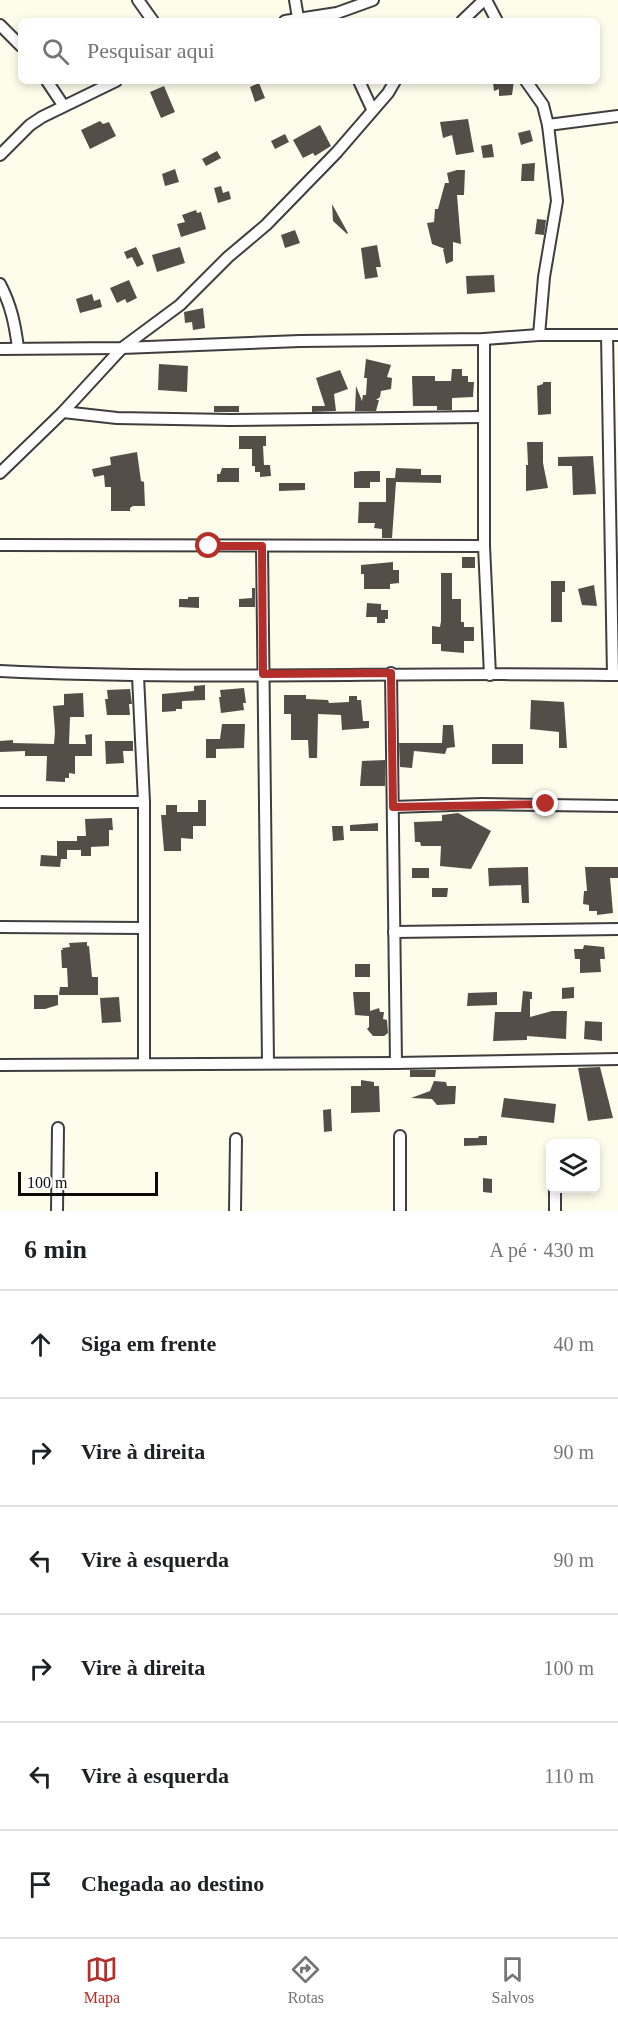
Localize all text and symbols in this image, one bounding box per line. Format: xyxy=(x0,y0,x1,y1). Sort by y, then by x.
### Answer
search box xyxy=(18,18,600,84)
icon: search xyxy=(39,35,72,68)
text: Pesquisar aqui xyxy=(87,38,215,63)
route start xyxy=(195,532,221,558)
route end xyxy=(532,790,558,816)
map controls xyxy=(546,1139,600,1193)
button: layers xyxy=(546,1139,600,1193)
scale bar xyxy=(18,1169,158,1196)
text: 100 m xyxy=(27,1174,67,1191)
text: 6 min xyxy=(24,1235,87,1264)
text: A pé · 430 m xyxy=(490,1239,594,1261)
icon: ahead xyxy=(24,1328,57,1361)
text: Siga em frente xyxy=(81,1331,216,1356)
text: 40 m xyxy=(553,1333,594,1355)
icon: right xyxy=(24,1436,57,1469)
text: Vire à direita xyxy=(81,1439,205,1464)
text: 90 m xyxy=(553,1441,594,1463)
icon: left xyxy=(24,1544,57,1577)
text: Vire à esquerda xyxy=(81,1547,229,1572)
text: 90 m xyxy=(553,1549,594,1571)
icon: right xyxy=(24,1652,57,1685)
text: Vire à direita xyxy=(81,1655,205,1680)
text: 100 m xyxy=(543,1657,594,1679)
icon: left xyxy=(24,1760,57,1793)
text: Vire à esquerda xyxy=(81,1763,229,1788)
text: 110 m xyxy=(544,1765,594,1787)
icon: arrive xyxy=(24,1868,57,1901)
text: Chegada ao destino xyxy=(81,1871,264,1896)
tab: Mapa xyxy=(84,1953,120,2007)
tab: Rotas xyxy=(288,1953,324,2007)
tab: Salvos xyxy=(492,1953,534,2007)

